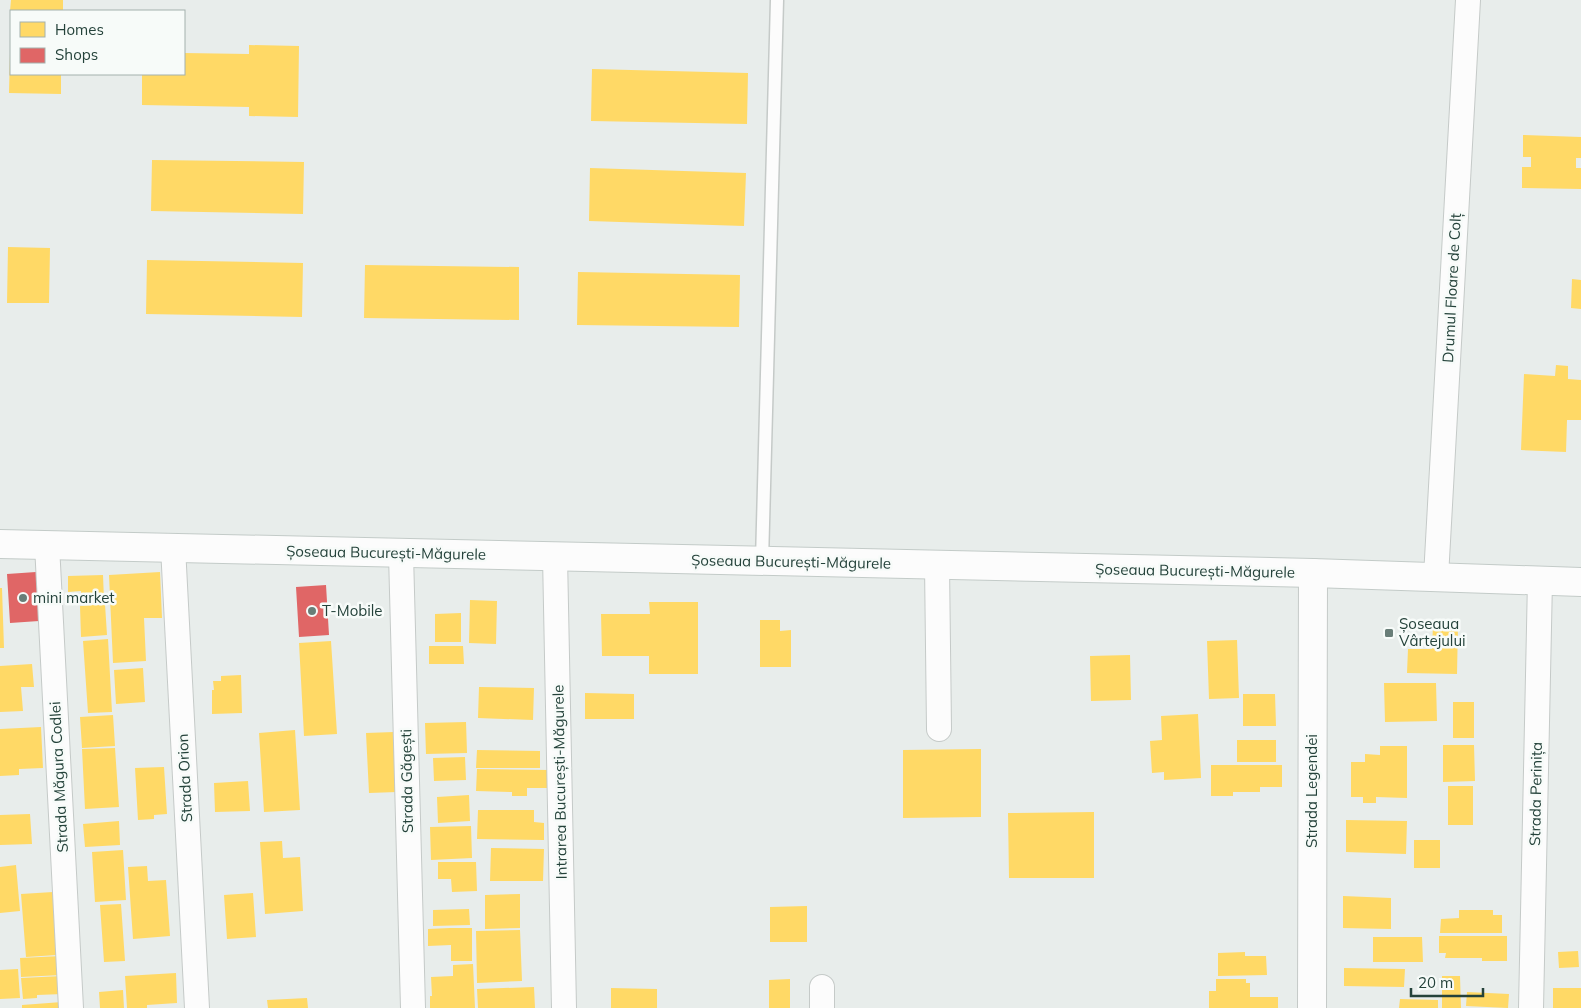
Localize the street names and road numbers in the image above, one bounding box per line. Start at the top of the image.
street label: Drumul Floare de Colț [1438,213,1465,363]
street label: Șoseaua București-Măgurele [286,541,486,564]
street label: Șoseaua București-Măgurele [691,550,891,573]
street label: Șoseaua București-Măgurele [1095,559,1295,582]
street label: Intrarea București-Măgurele [548,685,571,879]
street label: Strada Măgura Codlei [45,701,72,853]
street label: Strada Găgești [396,729,417,833]
street label: Strada Orion [173,733,196,823]
street label: Strada Legendei [1302,734,1321,848]
street label: Strada Perinița [1525,742,1546,846]

